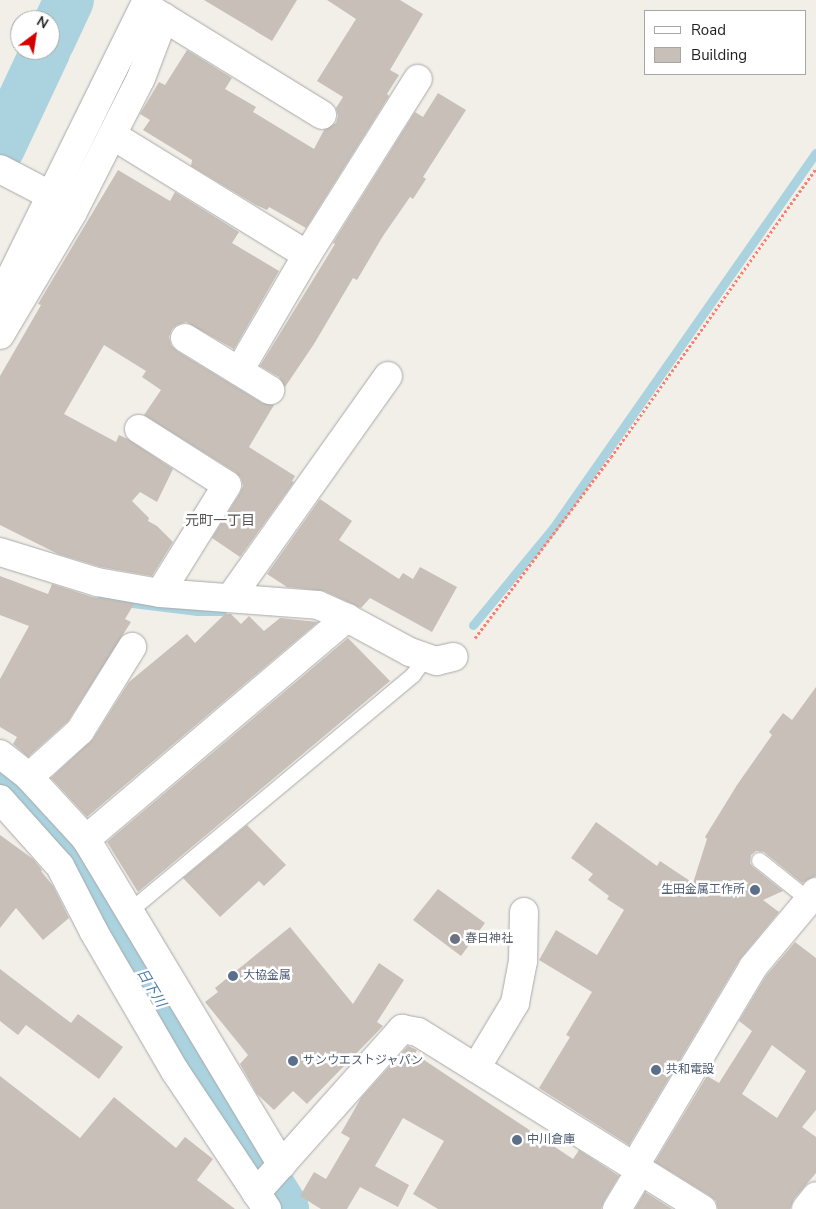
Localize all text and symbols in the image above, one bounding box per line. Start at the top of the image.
north arrow [10,10,60,60]
legend [644,10,806,75]
text: N [33,12,52,33]
text: Road [691,20,726,40]
text: Building [691,45,747,65]
district label: 元町一丁目 [185,513,255,529]
place label: 生田金属工作所 [661,883,745,897]
marker: 生田金属工作所 [749,884,761,896]
place label: 春日神社 [465,932,513,946]
marker: 春日神社 [449,933,461,945]
water label: 日下川 [133,966,169,1010]
place label: 大協金属 [243,969,291,983]
marker: 大協金属 [227,970,239,982]
place label: サンウエストジャパン [303,1054,423,1068]
marker: サンウエストジャパン [287,1055,299,1067]
place label: 共和電設 [666,1063,714,1077]
marker: 共和電設 [650,1064,662,1076]
place label: 中川倉庫 [527,1133,575,1147]
marker: 中川倉庫 [511,1134,523,1146]

